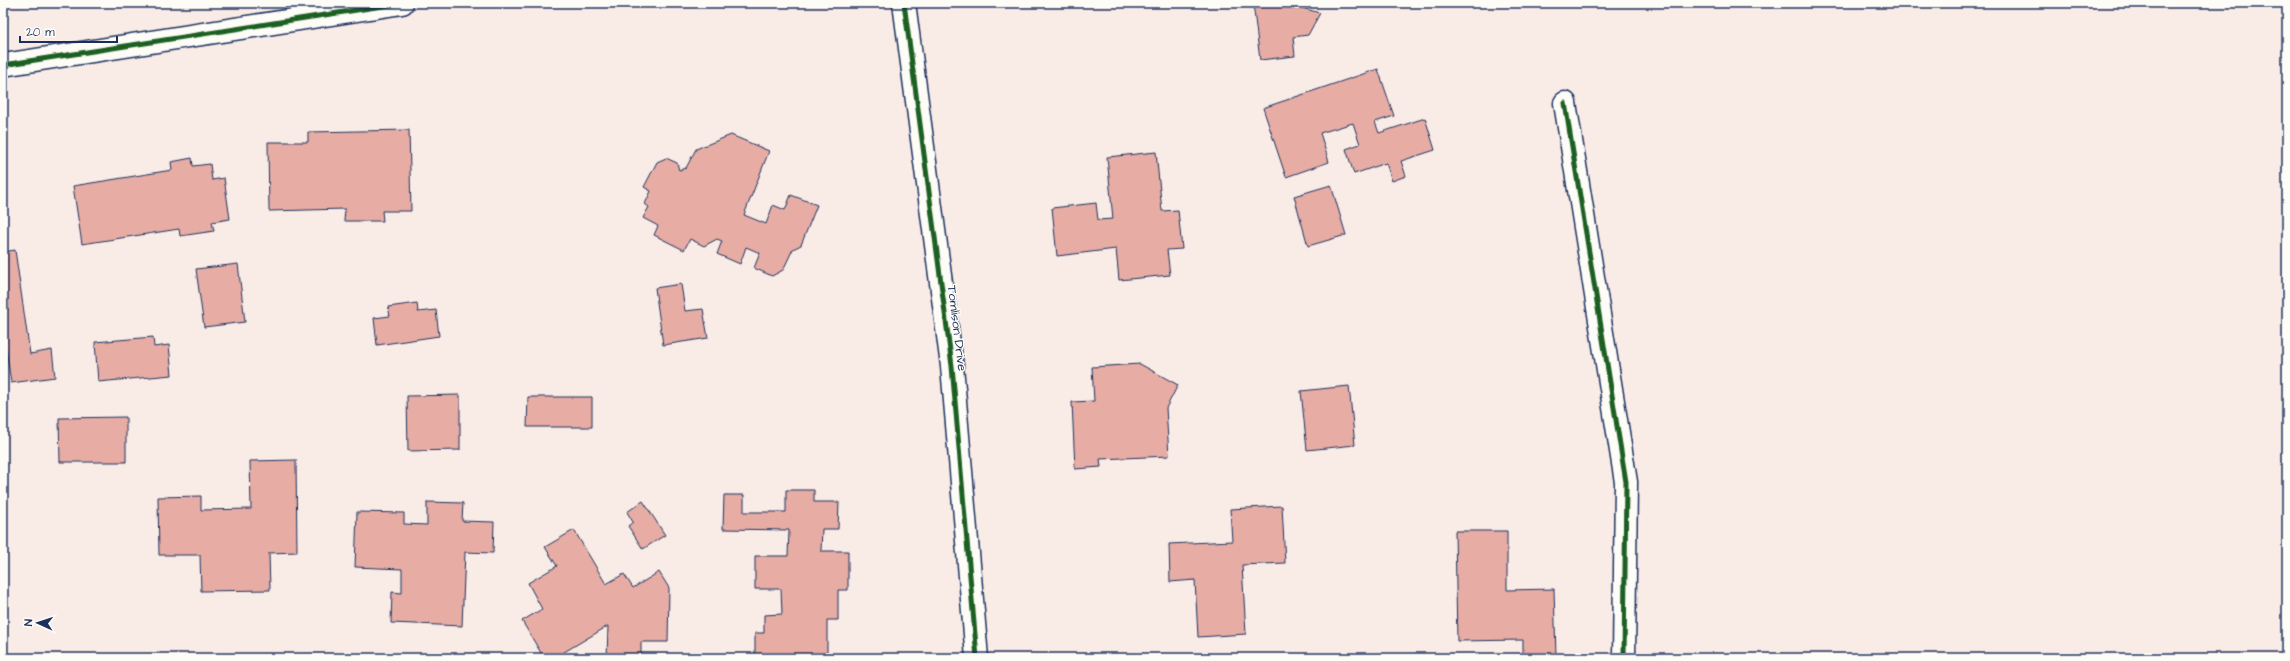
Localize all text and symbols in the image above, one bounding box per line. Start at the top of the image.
scale bar [20,18,117,44]
text: 20 m [26,24,55,41]
street label: Tomlison Drive [943,284,971,372]
north arrow [18,603,58,643]
text: N [21,619,36,626]

